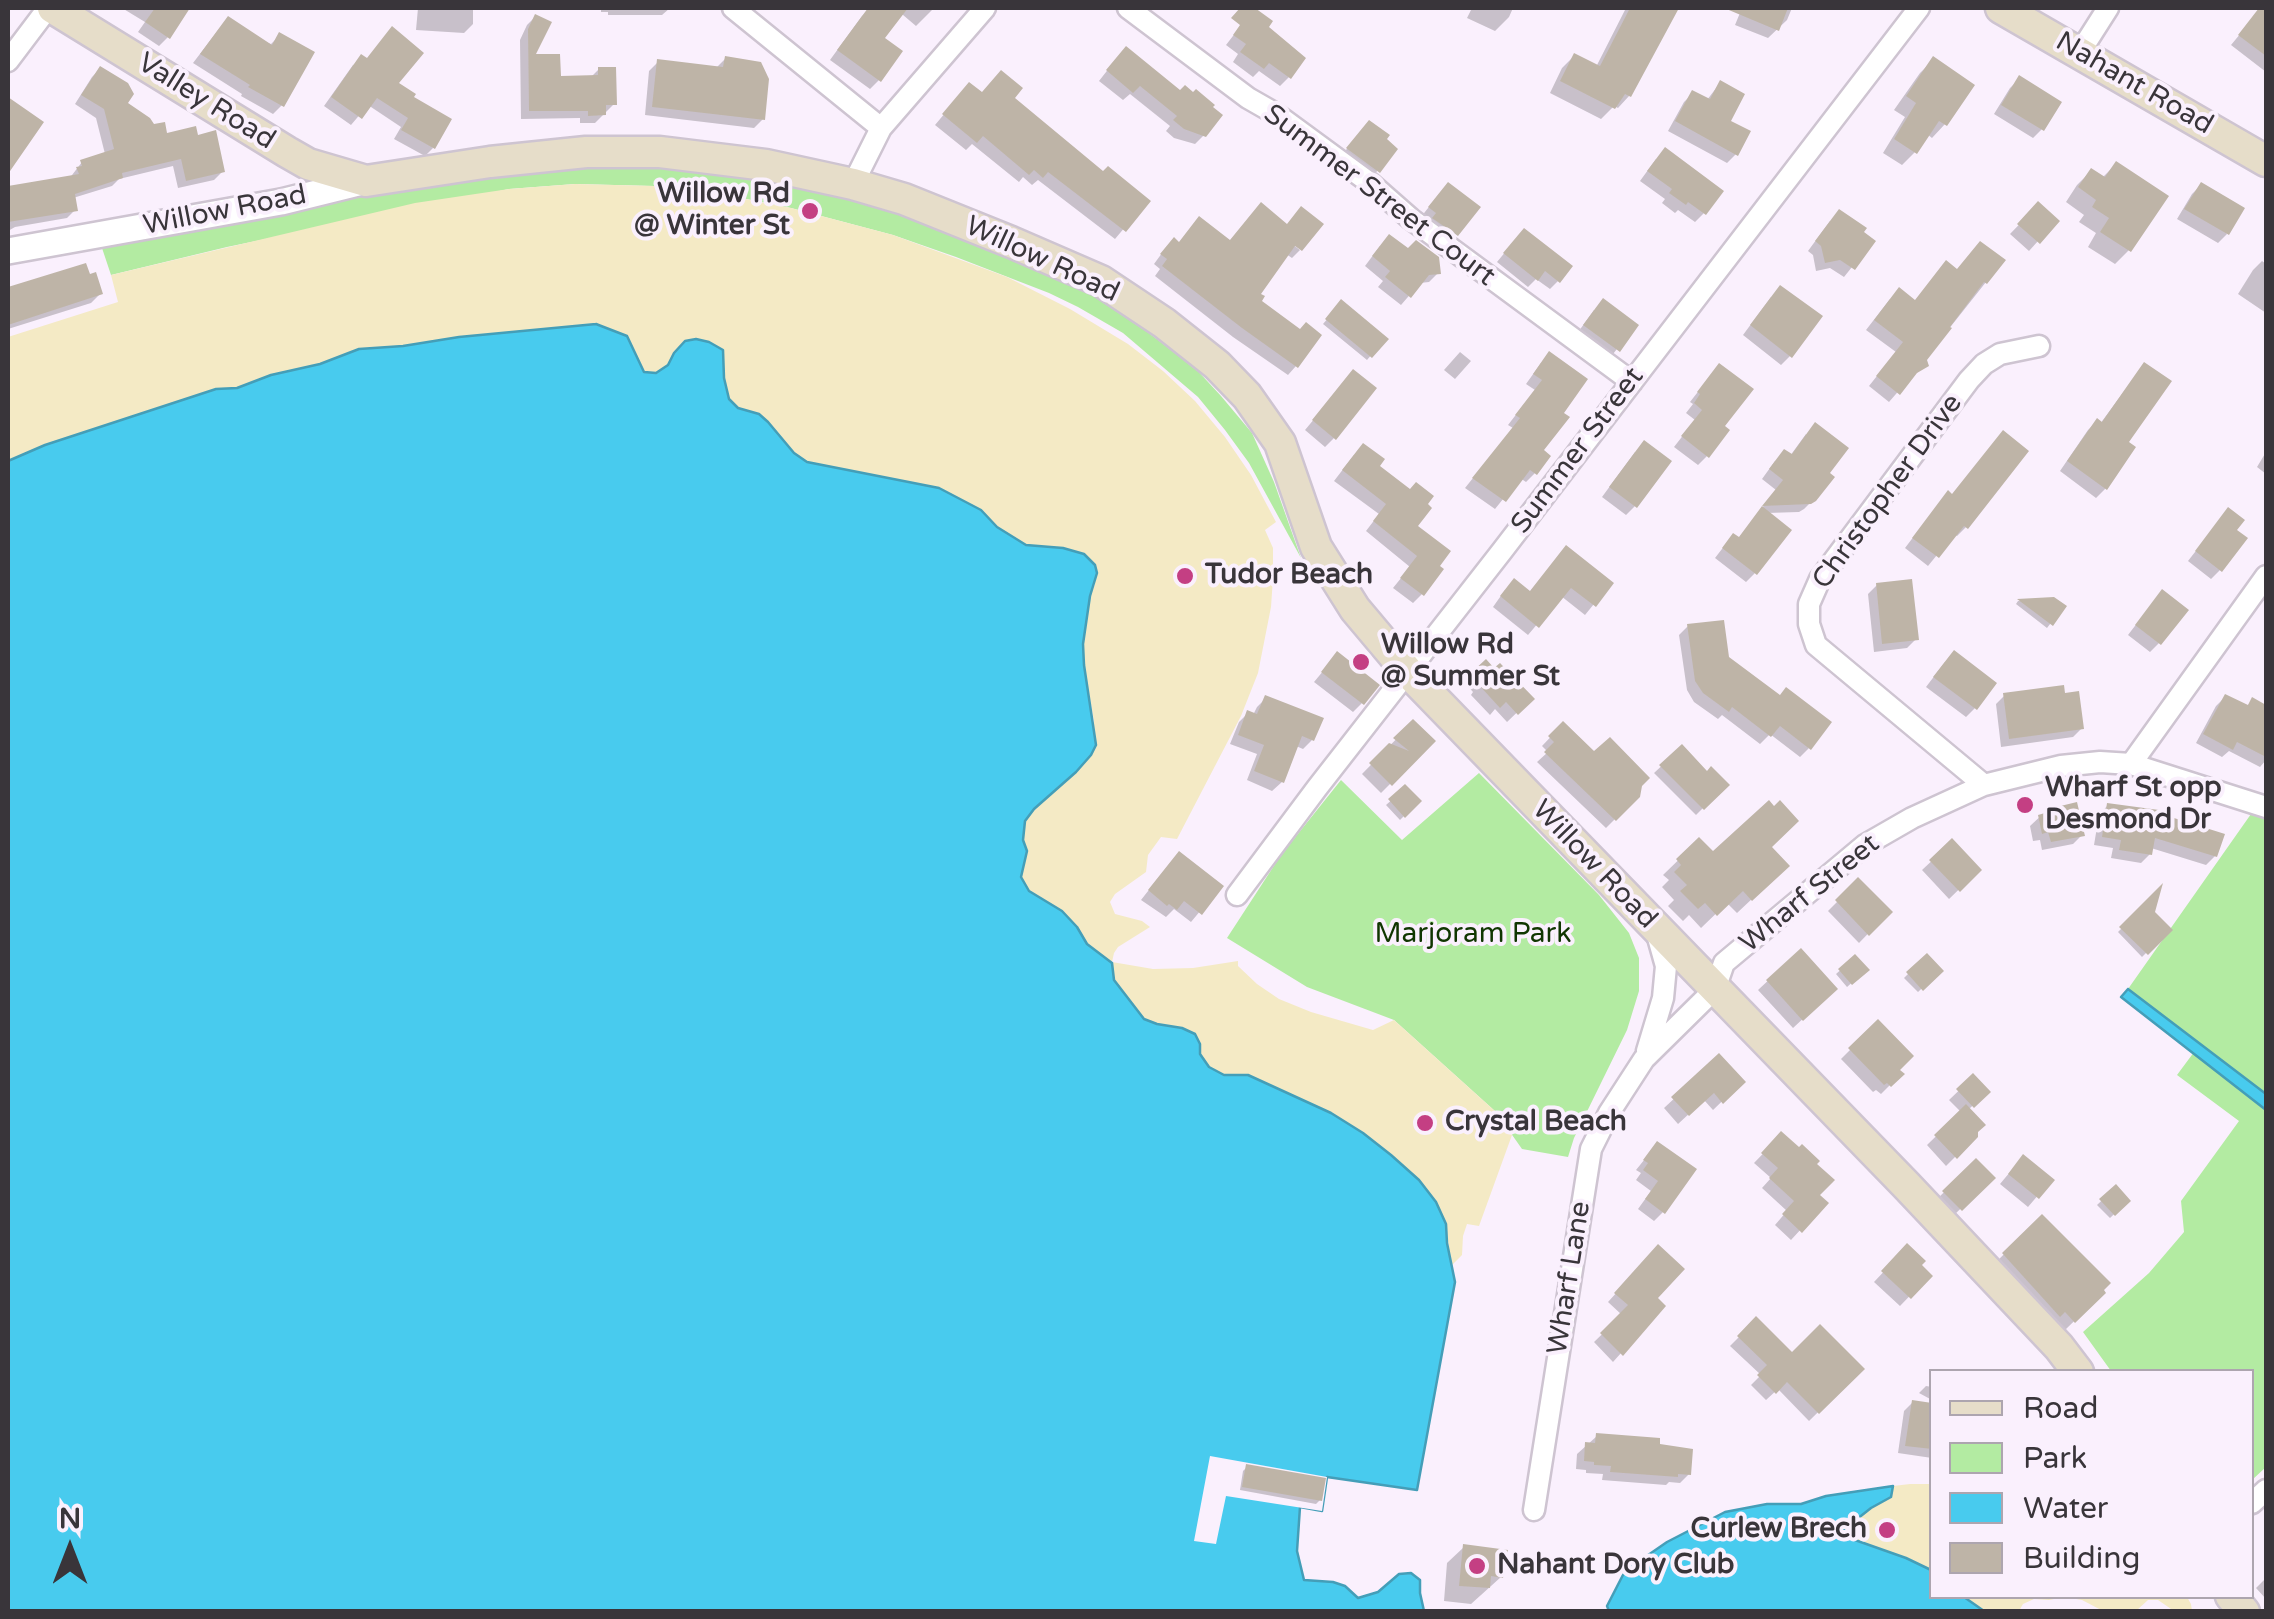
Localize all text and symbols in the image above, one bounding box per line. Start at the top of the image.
street label: Nahant Road [2049,25,2219,143]
street label: Valley Road [131,46,281,158]
street label: Summer Street Court [1257,98,1501,294]
place label: Willow Rd @ Winter St [634,178,790,244]
street label: Willow Road [141,179,309,243]
marker: Willow Rd @ Winter St [799,200,821,222]
street label: Willow Road [960,210,1124,310]
street label: Summer Street [1505,361,1651,541]
street label: Christopher Drive [1806,388,1970,596]
place label: Tudor Beach [1205,559,1373,593]
marker: Tudor Beach [1174,565,1196,587]
place label: Willow Rd @ Summer St [1381,629,1560,695]
marker: Willow Rd @ Summer St [1350,651,1372,673]
place label: Wharf St opp Desmond Dr [2045,772,2222,838]
street label: Willow Road [1524,794,1664,936]
marker: Wharf St opp Desmond Dr [2014,794,2036,816]
street label: Wharf Street [1733,828,1887,960]
park label: Marjoram Park [1375,918,1571,952]
place label: Crystal Beach [1445,1106,1627,1140]
marker: Crystal Beach [1414,1112,1436,1134]
street label: Wharf Lane [1541,1199,1599,1357]
legend [1929,1369,2254,1599]
text: Road [2023,1390,2098,1427]
text: Park [2023,1440,2087,1477]
text: Water [2023,1490,2108,1527]
north arrow [20,1499,120,1599]
text: N [59,1502,81,1536]
place label: Curlew Brech [1691,1513,1867,1547]
marker: Curlew Brech [1876,1519,1898,1541]
text: Building [2023,1540,2140,1577]
place label: Nahant Dory Club [1497,1549,1734,1583]
marker: Nahant Dory Club [1466,1555,1488,1577]

